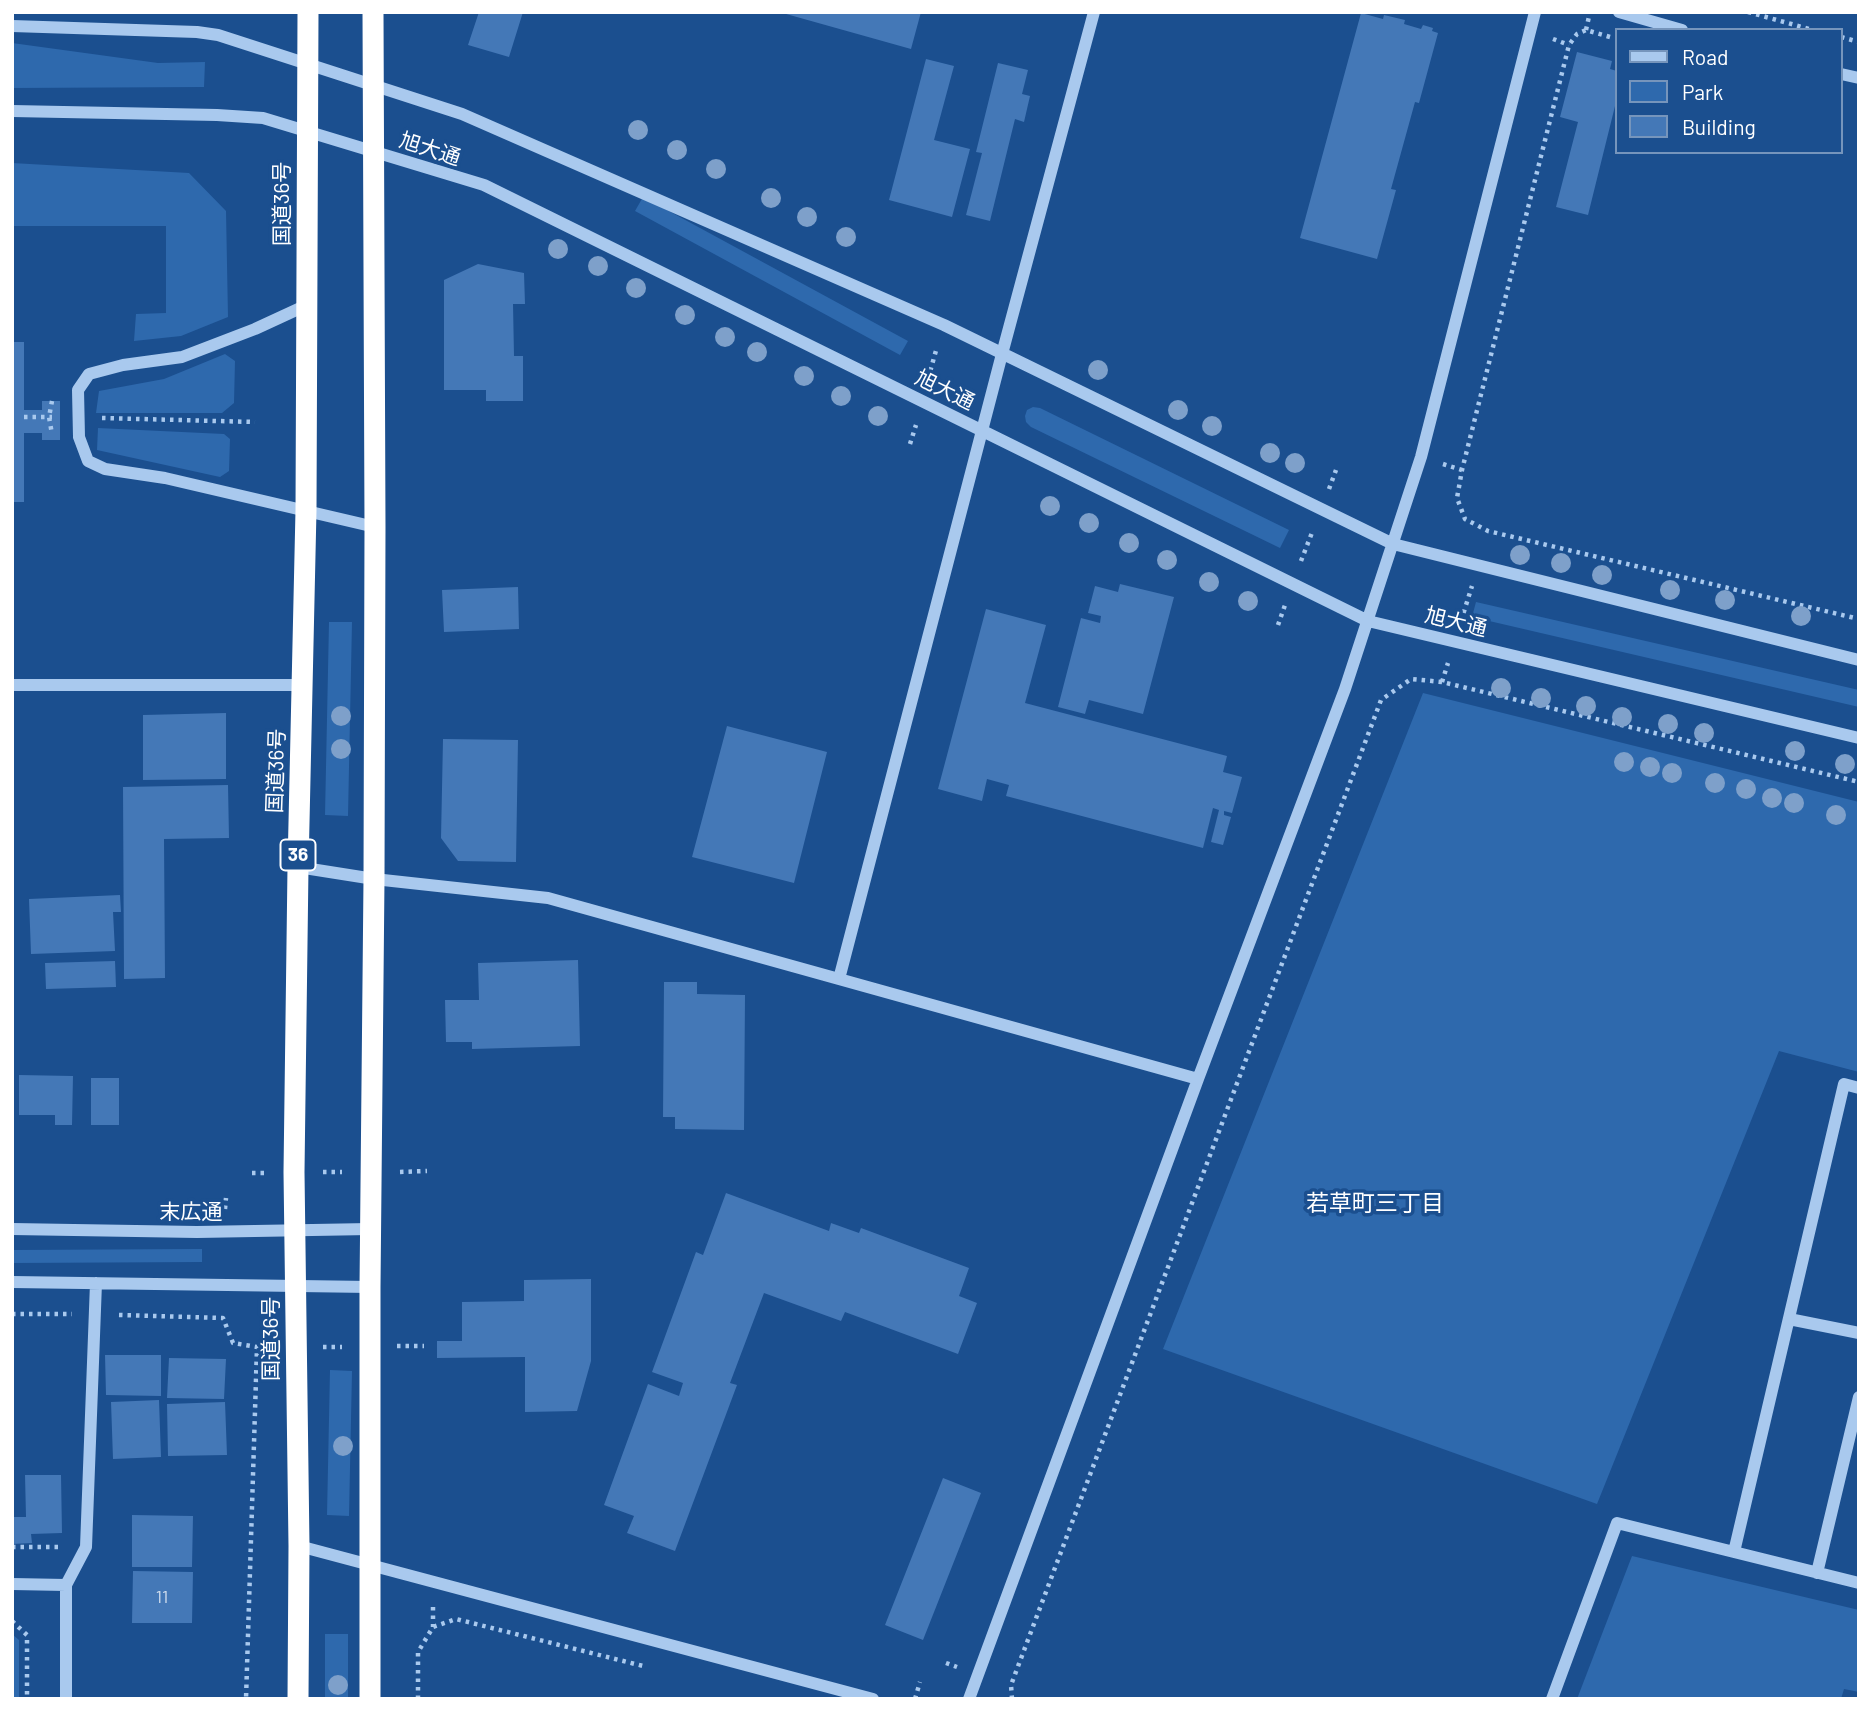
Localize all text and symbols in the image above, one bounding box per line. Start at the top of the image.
legend [1616,28,1843,154]
text: Road [1682,44,1728,69]
text: Park [1682,79,1723,104]
text: Building [1682,114,1756,139]
street label: 旭大通 [396,127,464,171]
street label: 国道36号 [269,162,295,246]
street label: 旭大通 [911,365,979,415]
street label: 旭大通 [1422,602,1490,642]
street label: 国道36号 [262,728,290,814]
road number: 36 [280,840,316,870]
district label: 若草町三丁目 [1306,1189,1444,1217]
street label: 末広通 [160,1199,222,1225]
street label: 国道36号 [258,1297,284,1381]
house number: 11 [156,1586,168,1608]

